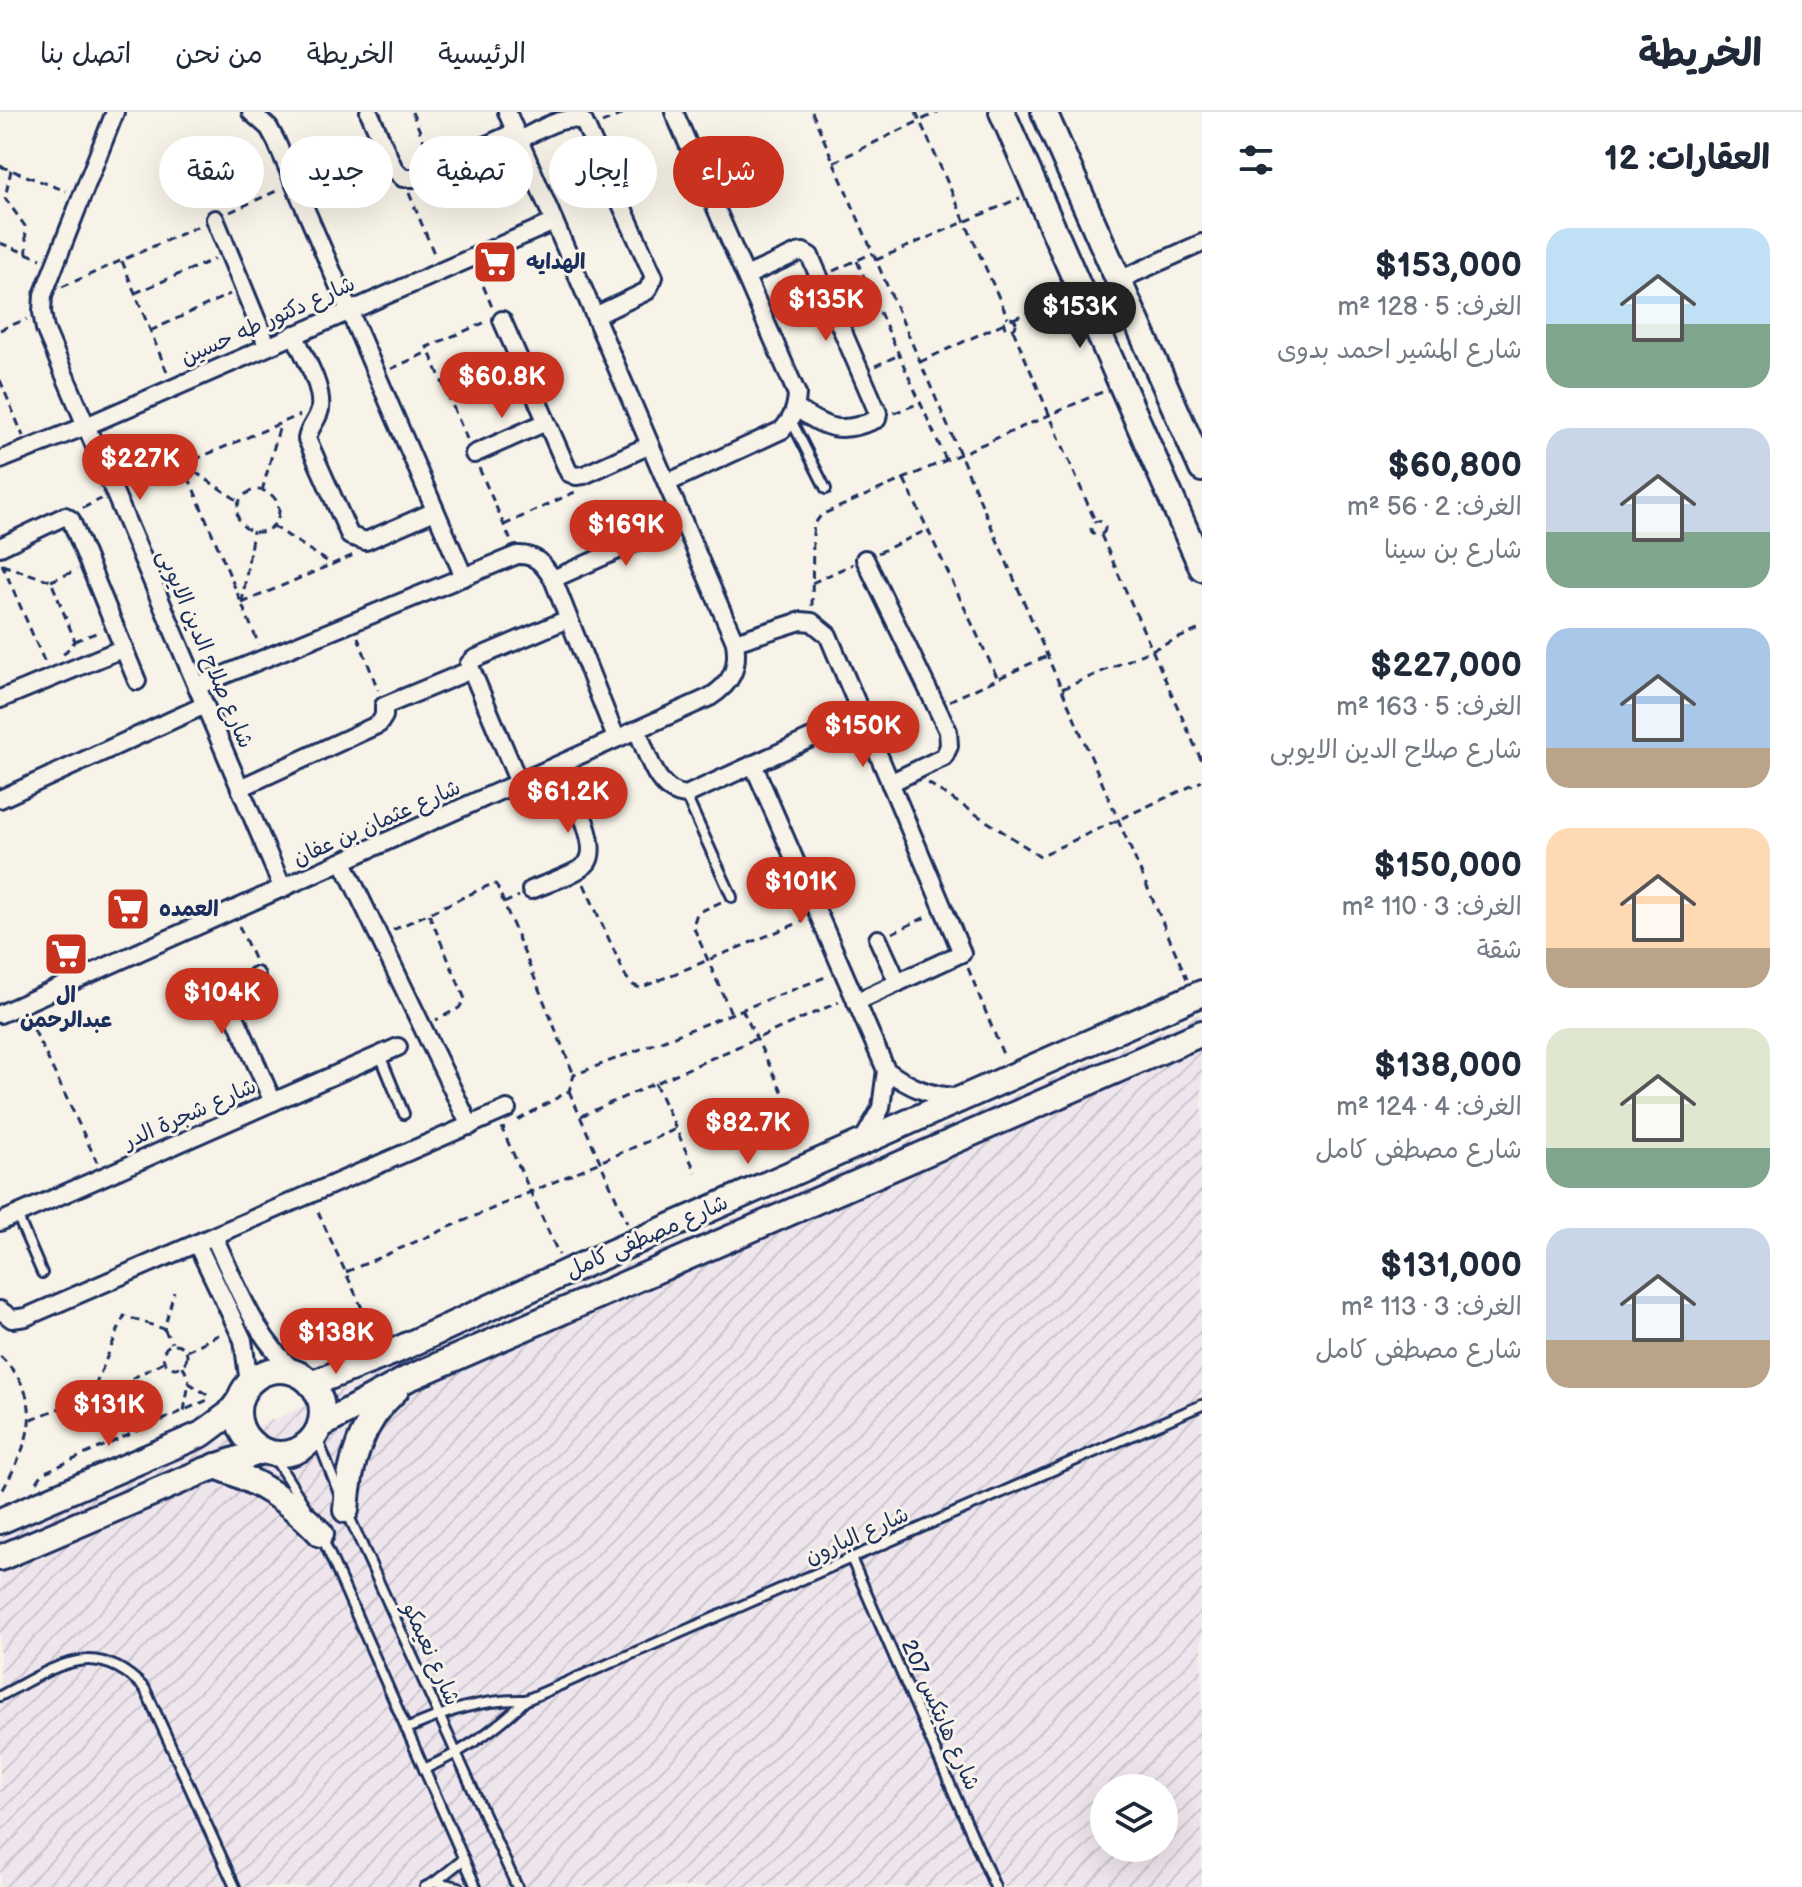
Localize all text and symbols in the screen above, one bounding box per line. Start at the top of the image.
text: الخريطة [1638,32,1762,77]
text: اتصل بنا [40,38,131,71]
text: من نحن [175,38,263,71]
text: الخريطة [307,38,394,71]
text: الرئيسية [438,38,526,71]
chip: شقة [159,136,264,208]
chip: جديد [280,136,393,208]
chip: تصفية [409,136,533,208]
chip: إيجار [549,136,657,208]
chip: شراء [673,136,784,208]
icon: filters [1234,138,1278,182]
text: العقارات: 12 [1604,138,1770,179]
supermarket icon: الهدايه [471,238,519,286]
text: $153,000 [1375,245,1522,286]
place label: الهدايه [526,249,586,276]
icon: home [1610,260,1706,356]
street label: شارع دكتور طه حسين [177,270,360,373]
pin: $135K [770,275,882,343]
pin: $153K [1024,282,1136,350]
text: $135K [788,285,864,316]
text: $153K [1042,292,1118,323]
text: الغرف: 5 · 128 m² [1338,292,1522,323]
text: شارع المشير احمد بدوى [1277,335,1522,366]
pin: $60.8K [437,352,567,420]
text: $60.8K [458,362,546,393]
pin: $227K [84,434,196,502]
text: $227K [100,444,180,475]
text: $60,800 [1387,445,1522,486]
icon: home [1610,460,1706,556]
text: الغرف: 2 · 56 m² [1347,492,1522,523]
pin: $169K [570,500,682,568]
text: $169K [588,510,664,541]
text: شارع بن سينا [1384,535,1522,566]
street label: شارع صلاح الدين الايوبى [150,545,259,753]
text: $227,000 [1370,645,1522,686]
icon: home [1610,660,1706,756]
text: الغرف: 5 · 163 m² [1336,692,1522,723]
pin: $150K [807,701,919,769]
text: $150K [825,711,901,742]
text: شارع صلاح الدين الايوبى [1270,735,1522,766]
pin: $61.2K [503,767,633,835]
street label: شارع عثمان بن عفان [289,774,465,873]
text: $61.2K [527,777,609,808]
text: $150,000 [1373,845,1522,886]
pin: $101K [745,857,857,925]
icon: home [1610,860,1706,956]
text: $101K [765,867,837,898]
supermarket icon: العمده [104,885,152,933]
text: الغرف: 3 · 110 m² [1342,892,1522,923]
place label: العمده [159,896,219,923]
supermarket icon: ال عبدالرحمن [42,930,90,978]
text: شقة [1477,935,1522,966]
pin: $104K [166,968,278,1036]
text: $104K [183,978,261,1009]
place label: ال عبدالرحمن [20,982,112,1034]
text: $138,000 [1374,1045,1522,1086]
icon: home [1610,1060,1706,1156]
street label: شارع شجرة الدر [118,1073,261,1157]
text: الغرف: 4 · 124 m² [1336,1092,1522,1123]
pin: $82.7K [683,1098,813,1166]
text: $82.7K [705,1108,791,1139]
text: شارع مصطفى كامل [1315,1135,1522,1166]
street label: شارع مصطفى كامل [562,1189,733,1286]
text: $131,000 [1380,1245,1522,1286]
icon: home [1610,1260,1706,1356]
text: الغرف: 3 · 113 m² [1341,1292,1522,1323]
pin: $138K [280,1308,392,1376]
text: $138K [298,1318,374,1349]
text: شارع مصطفى كامل [1315,1335,1522,1366]
pin: $131K [53,1380,165,1448]
text: $131K [73,1390,145,1421]
street label: شارع البارون [801,1501,913,1572]
street label: شارع نعيمكو [395,1597,466,1710]
street label: شارع هايتكس 207 [894,1635,985,1795]
map controls [1090,1774,1178,1862]
button: layers [1090,1774,1178,1862]

